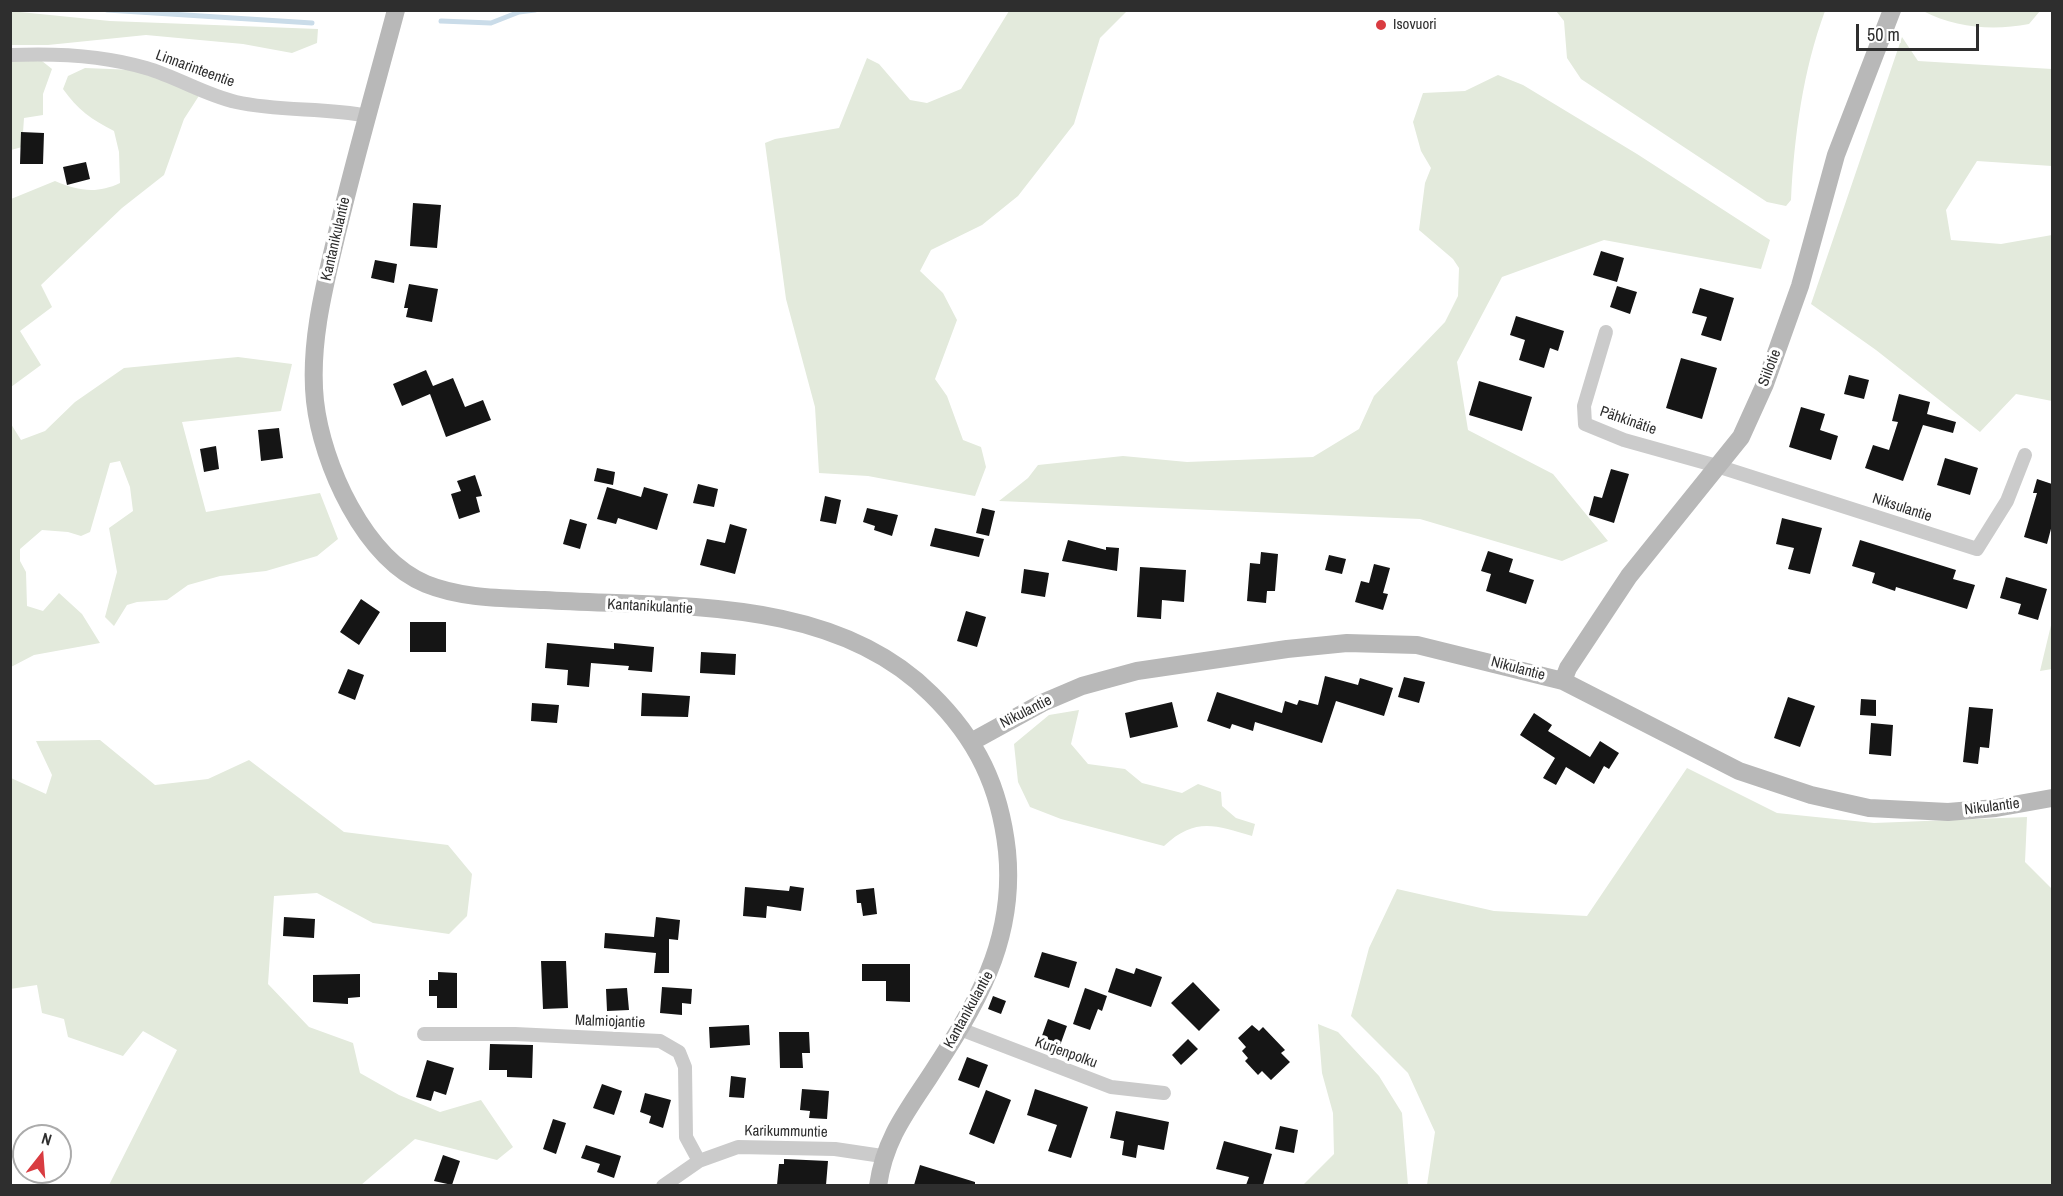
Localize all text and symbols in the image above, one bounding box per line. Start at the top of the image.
scale bar [1859,12,1982,50]
place label: Isovuori [1393,16,1437,34]
marker: Isovuori [1374,18,1388,32]
text: 50 m [1867,22,1900,47]
street label: Linnarinteentie [153,46,237,92]
street label: Kantanikulantie [318,195,354,283]
street label: Siilotie [1755,347,1785,389]
street label: Pähkinätie [1597,403,1659,439]
street label: Niksulantie [1870,490,1934,526]
street label: Kantanikulantie [607,596,693,618]
street label: Nikulantie [1489,653,1547,685]
street label: Nikulantie [997,691,1055,733]
street label: Nikulantie [1963,795,2021,819]
street label: Kantanikulantie [940,968,998,1052]
street label: Malmiojantie [575,1012,645,1032]
street label: Kurjenpolku [1032,1033,1100,1073]
street label: Karikummuntie [744,1122,828,1142]
north arrow [12,1124,72,1184]
text: N [39,1127,54,1151]

